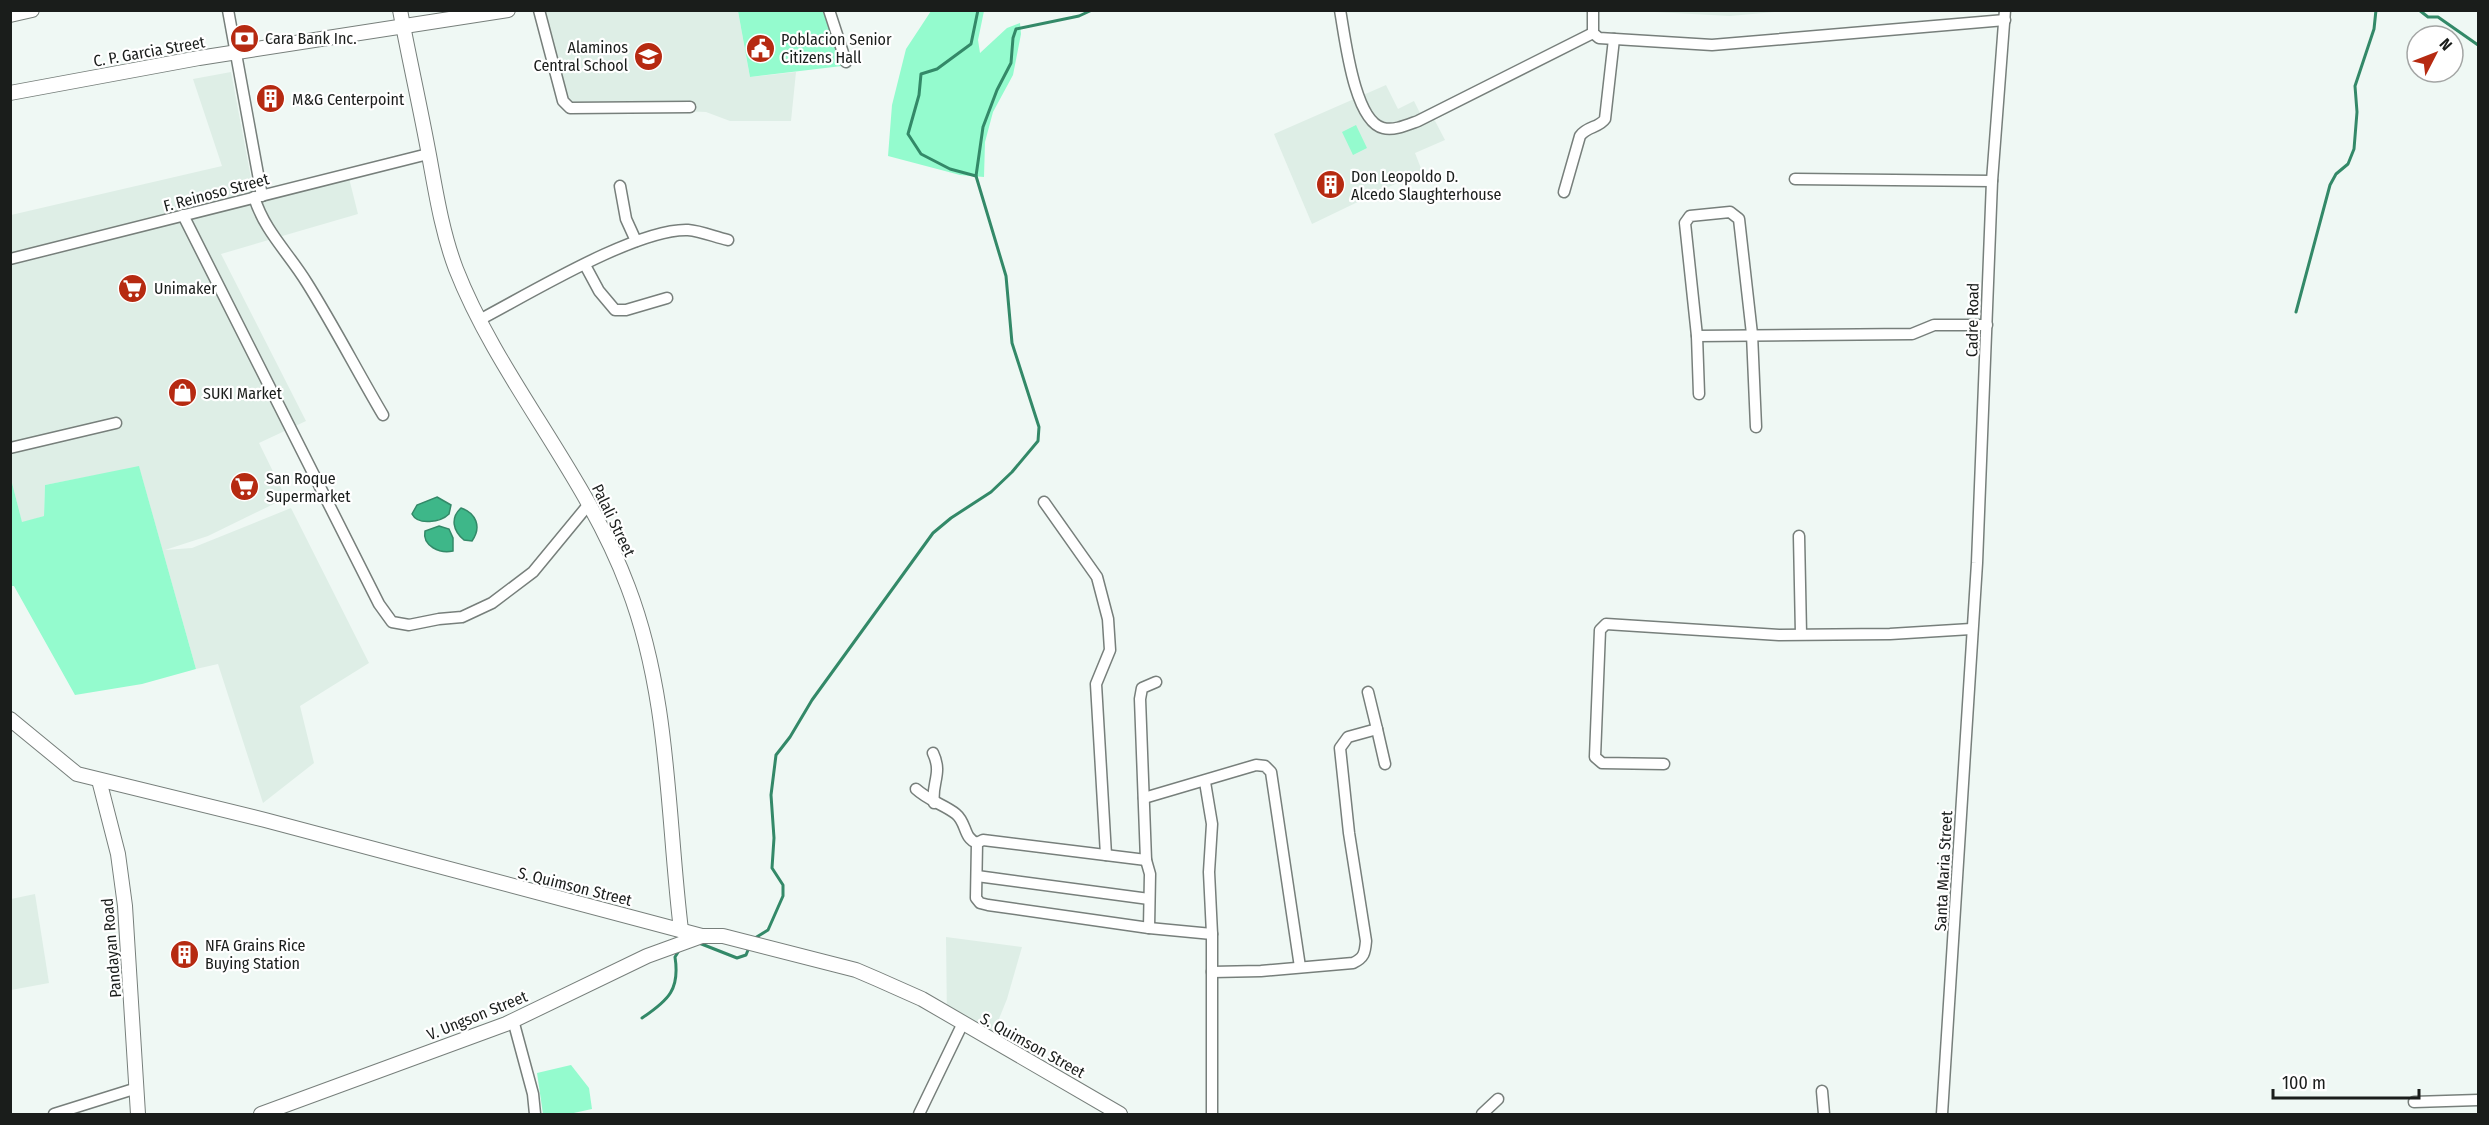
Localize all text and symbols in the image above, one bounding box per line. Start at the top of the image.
bank icon: Cara Bank Inc. [228,22,260,54]
north arrow [2405,24,2465,84]
place label: Cara Bank Inc. [265,29,357,48]
place label: Poblacion Senior Citizens Hall [781,30,892,67]
street label: C. P. Garcia Street [92,32,207,71]
public building icon: Poblacion Senior Citizens Hall [744,32,776,64]
text: N [2436,34,2456,54]
place label: Alaminos Central School [534,38,628,75]
school or university icon: Alaminos Central School [633,40,665,72]
building icon: M&G Centerpoint [255,83,287,115]
place label: M&G Centerpoint [292,90,405,109]
place label: Don Leopoldo D. Alcedo Slaughterhouse [1351,167,1502,204]
street label: F. Reinoso Street [161,169,272,216]
building icon: Don Leopoldo D. Alcedo Slaughterhouse [1314,169,1346,201]
supermarket icon: Unimaker [117,272,149,304]
place label: Unimaker [154,279,217,298]
street label: Cadre Road [1962,283,1983,357]
shop icon: SUKI Market [166,377,198,409]
place label: SUKI Market [203,384,283,403]
place label: San Roque Supermarket [266,469,351,506]
supermarket icon: San Roque Supermarket [229,471,261,503]
street label: Palali Street [588,481,640,560]
street label: Santa Maria Street [1931,809,1956,932]
street label: S. Quimson Street [516,863,635,910]
street label: Pandayan Road [98,897,125,999]
place label: NFA Grains Rice Buying Station [205,936,306,973]
building icon: NFA Grains Rice Buying Station [168,938,200,970]
street label: V. Ungson Street [424,986,531,1044]
street label: S. Quimson Street [977,1009,1089,1082]
scale bar [2273,1062,2418,1100]
text: 100 m [2282,1072,2326,1094]

